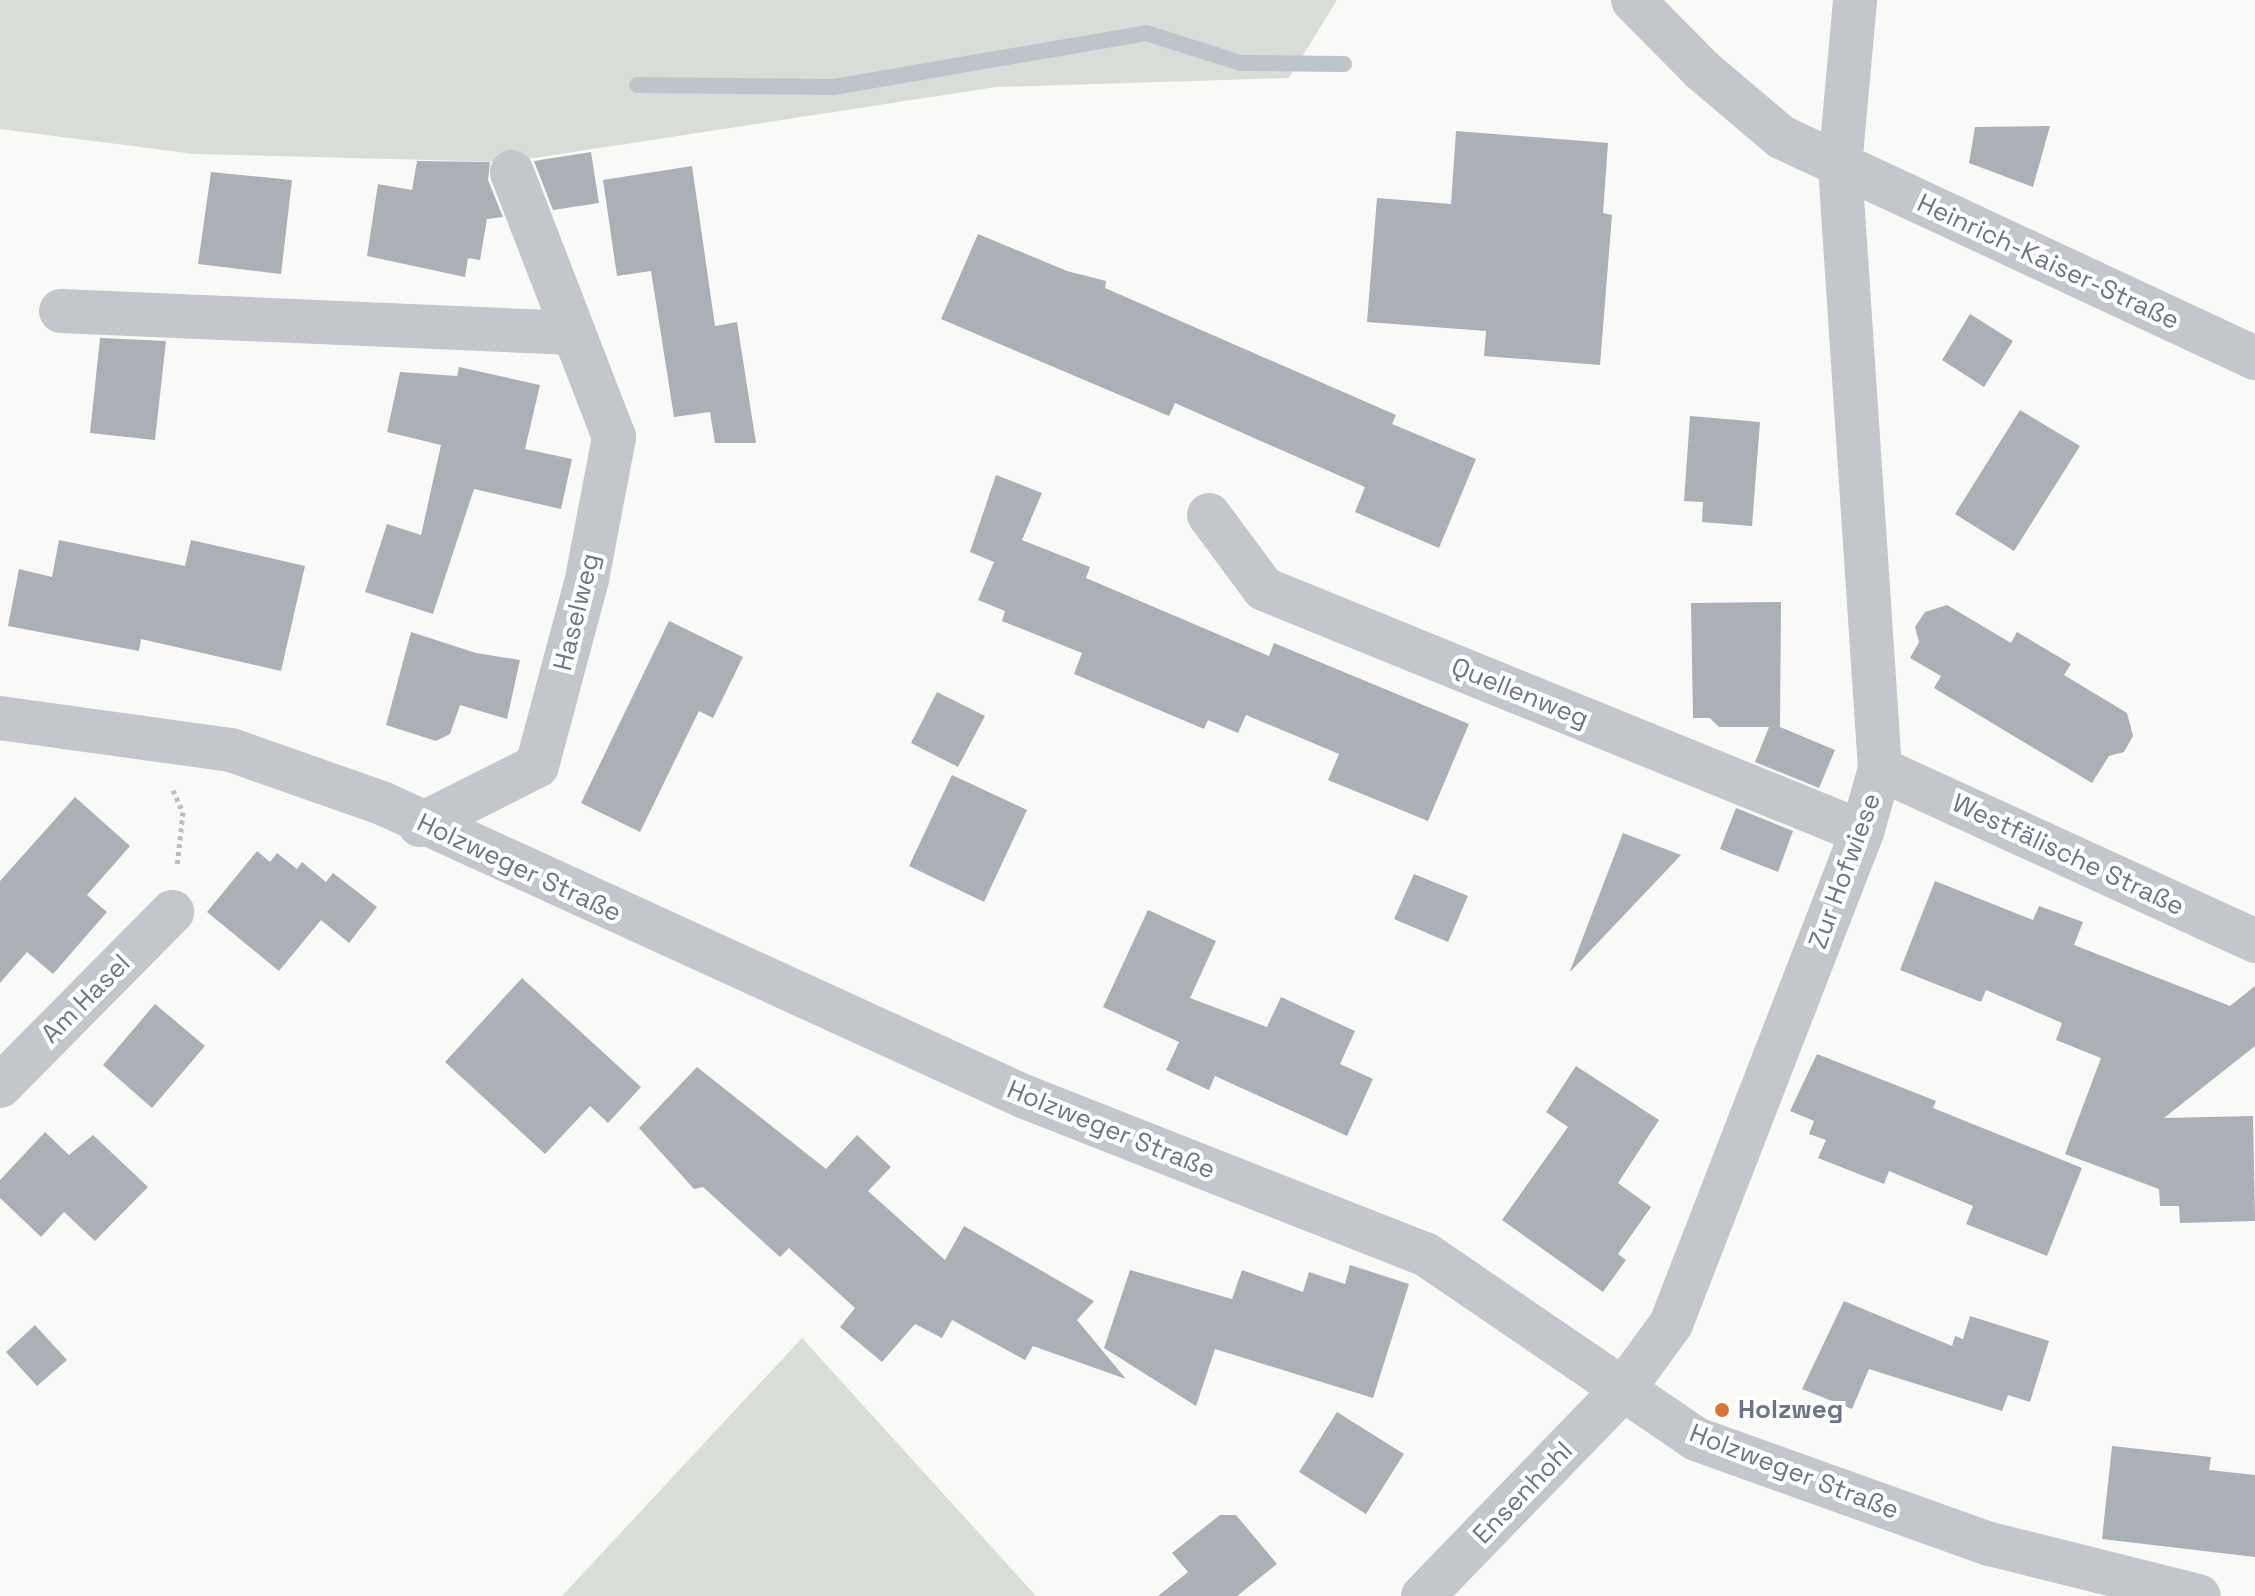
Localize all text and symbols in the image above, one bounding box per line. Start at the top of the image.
street label: Heinrich-Kaiser-Straße [1912,188,2184,336]
street label: Haselweg [547,550,607,674]
street label: Quellenweg [1447,651,1593,735]
street label: Westfälische Straße [1947,788,2189,922]
street label: Zur Hofwiese [1802,789,1888,953]
street label: Holzweger Straße [412,807,626,929]
street label: Am Hasel [35,948,137,1050]
street label: Holzweger Straße [1002,1074,1220,1186]
place label: Holzweg [1738,1394,1843,1426]
marker: Holzweg [1713,1401,1731,1419]
street label: Holzweger Straße [1685,1418,1903,1526]
street label: Ensenhohl [1467,1435,1579,1551]

